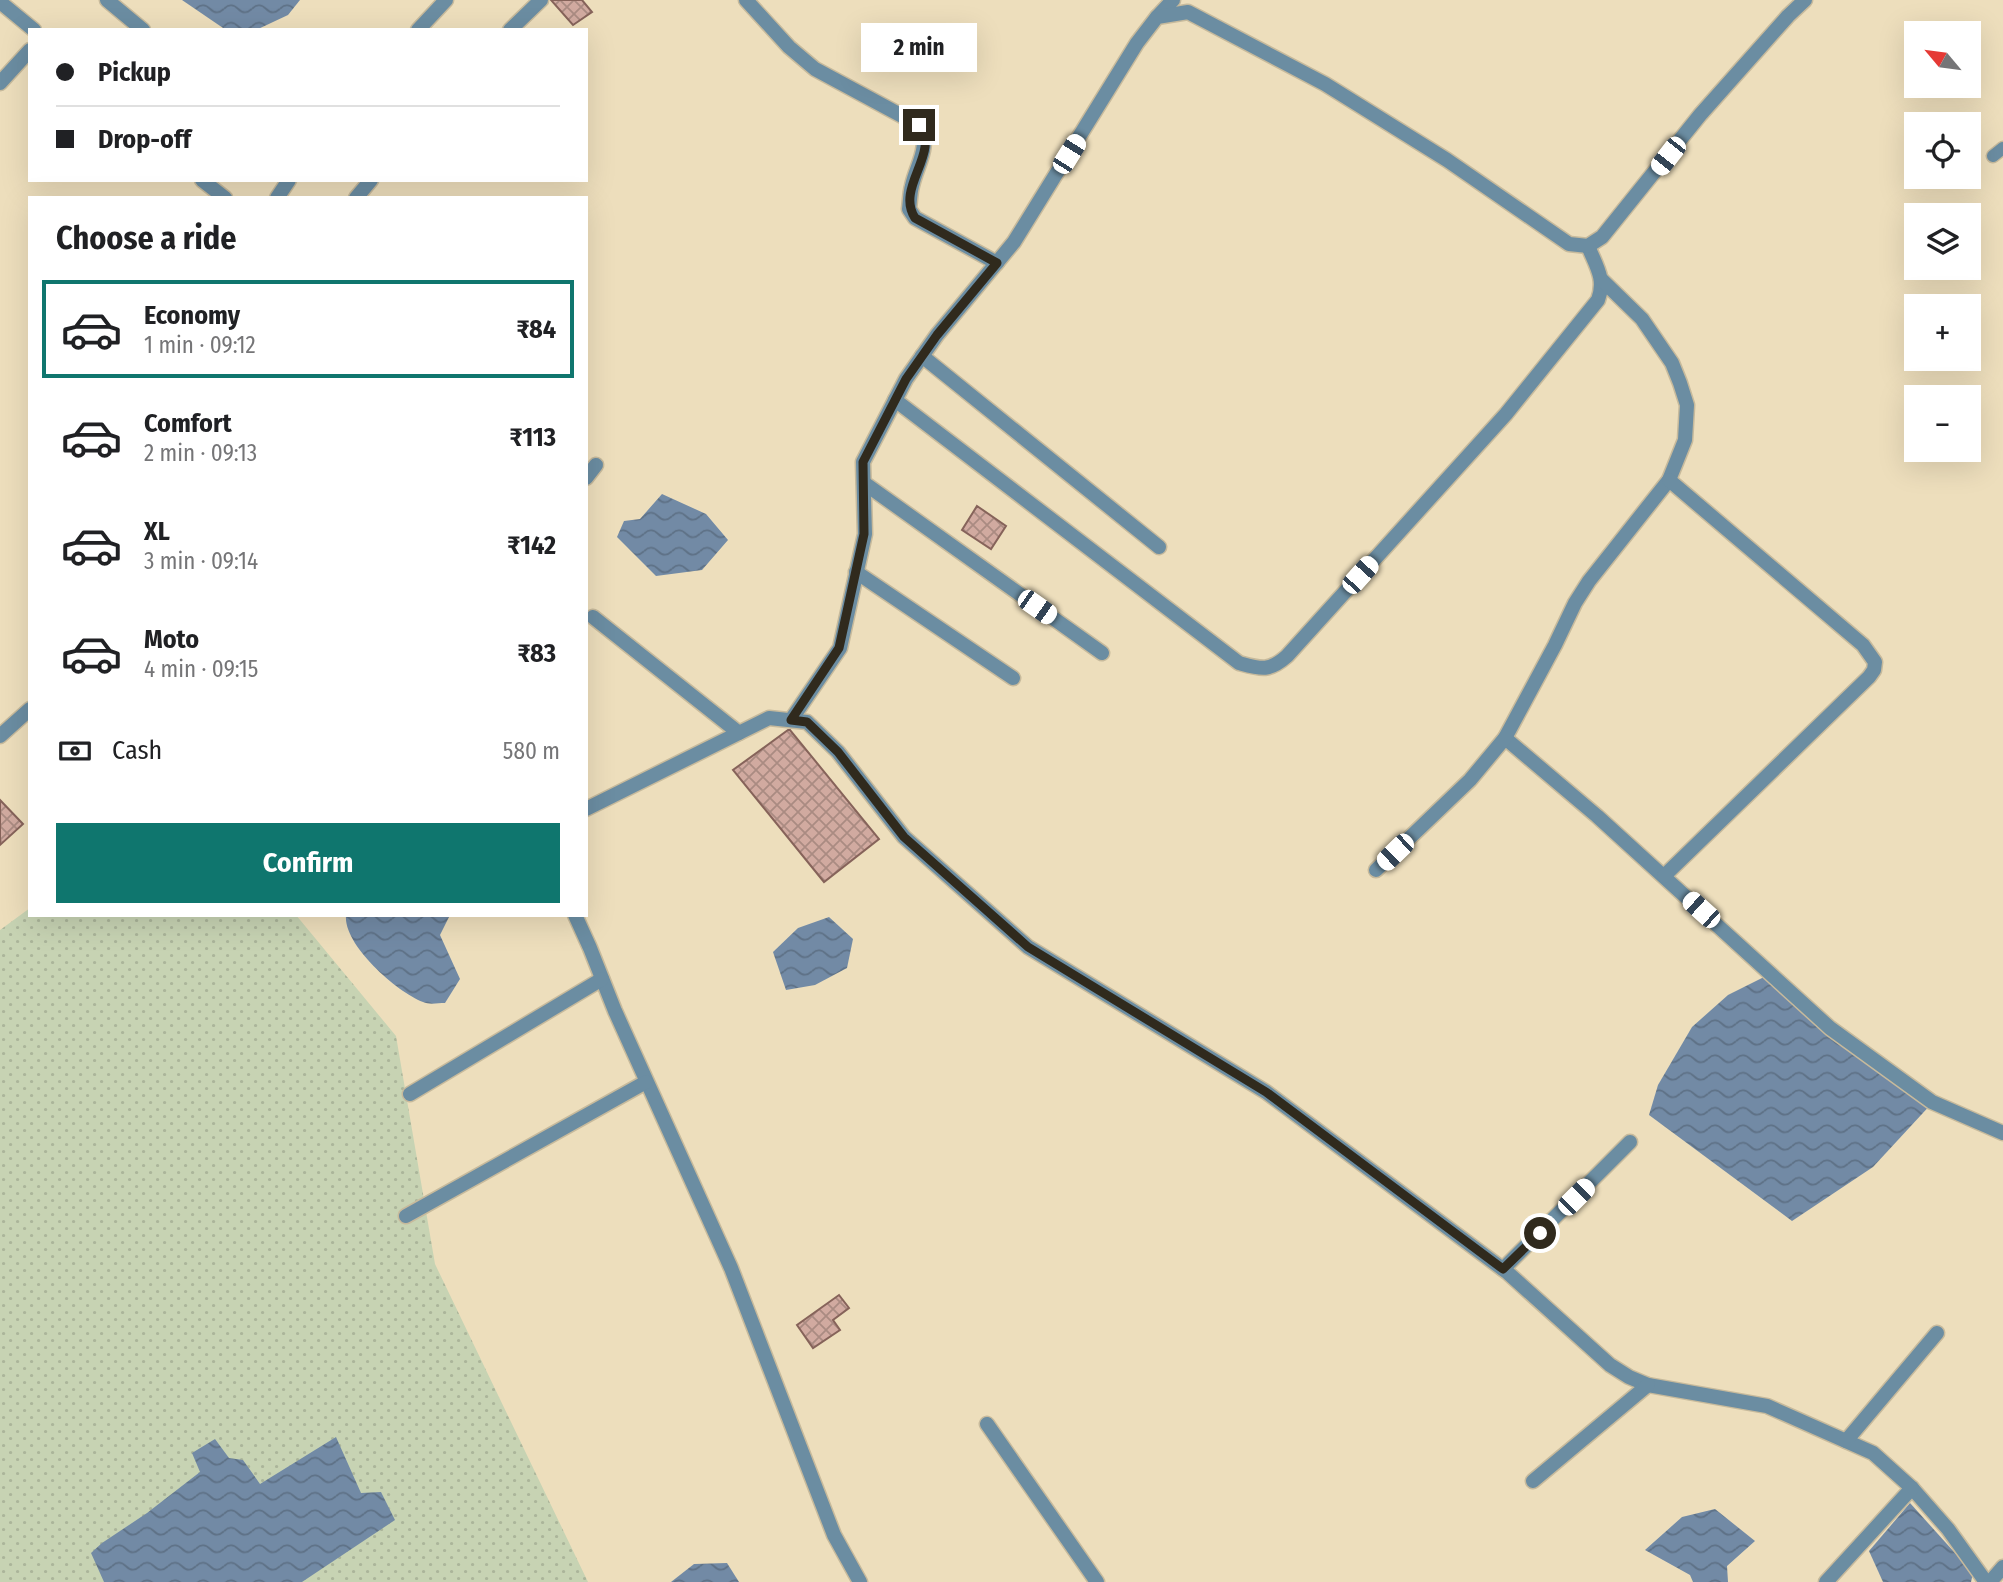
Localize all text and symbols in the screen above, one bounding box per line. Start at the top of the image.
north arrow [1904,21,1981,98]
map controls [1904,21,1981,462]
callout: 2 min [861,24,977,72]
text: 2 min [894,33,945,61]
text: Pickup [98,57,171,88]
route end [903,109,935,141]
button: locate [1904,112,1981,189]
text: Drop-off [98,124,191,155]
car [1049,131,1090,177]
car [1647,133,1690,179]
button: layers [1904,203,1981,280]
text: Choose a ride [56,219,237,257]
button: + [1904,294,1981,371]
icon: car [60,298,123,361]
text: Economy [144,300,240,331]
text: ₹84 [516,314,556,345]
text: 1 min · 09:12 [144,331,256,359]
button: − [1904,385,1981,462]
icon: car [60,406,123,469]
text: Comfort [144,408,232,439]
text: ₹113 [509,422,556,453]
text: 2 min · 09:13 [144,439,257,467]
icon: car [60,514,123,577]
text: XL [144,516,170,547]
text: ₹142 [507,530,556,561]
text: 3 min · 09:14 [144,547,258,575]
car [1339,552,1382,598]
car [1014,586,1061,628]
icon: car [60,622,123,685]
text: Moto [144,624,199,655]
text: ₹83 [518,638,556,669]
text: 4 min · 09:15 [144,655,258,683]
icon: cash [56,732,94,770]
text: Cash [112,735,162,766]
text: 580 m [503,737,560,765]
button: Confirm [56,823,560,903]
car [1373,830,1418,874]
car [1679,888,1724,932]
car [1554,1175,1599,1219]
route start [1524,1217,1556,1249]

